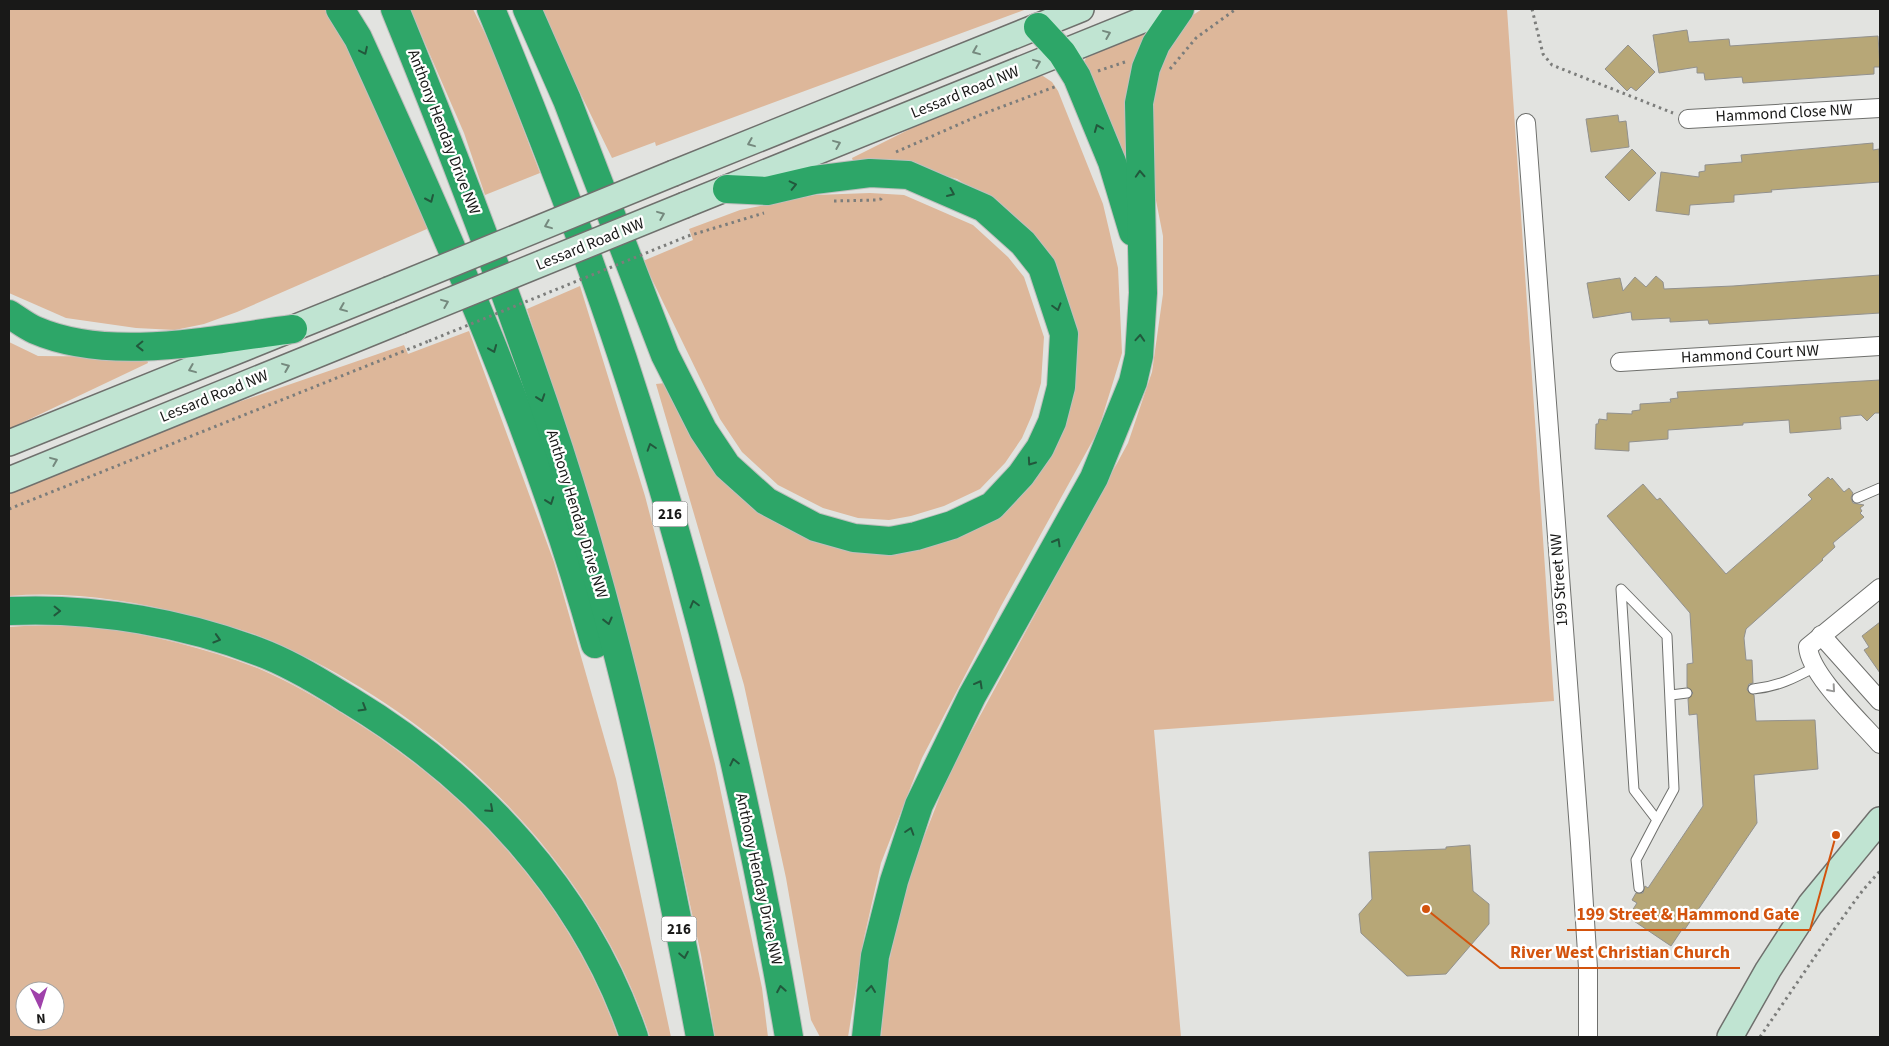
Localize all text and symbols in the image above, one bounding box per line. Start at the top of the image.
one-way arrow [1102,30,1111,41]
one-way arrow [972,45,981,56]
one-way arrow [357,46,368,55]
street label: Anthony Henday Drive NW [402,46,486,218]
one-way arrow [1032,59,1040,69]
street label: Lessard Road NW [908,60,1023,124]
street label: Hammond Close NW [1715,98,1853,128]
one-way arrow [1093,125,1103,133]
one-way arrow [747,136,756,147]
one-way arrow [832,140,841,150]
one-way arrow [1135,170,1146,178]
one-way arrow [788,180,797,191]
one-way arrow [946,186,955,197]
one-way arrow [424,194,435,203]
one-way arrow [656,211,665,221]
street label: Lessard Road NW [533,212,648,276]
one-way arrow [544,218,553,229]
one-way arrow [440,298,449,309]
one-way arrow [339,302,348,313]
one-way arrow [1051,303,1061,311]
one-way arrow [1135,333,1146,341]
street label: Hammond Court NW [1680,339,1820,369]
one-way arrow [136,341,144,351]
one-way arrow [486,344,497,353]
one-way arrow [188,363,197,374]
one-way arrow [281,363,290,374]
street label: Lessard Road NW [157,364,272,428]
one-way arrow [535,394,545,402]
street label: Anthony Henday Drive NW [541,427,613,601]
one-way arrow [647,444,657,452]
one-way arrow [1028,456,1037,466]
one-way arrow [49,457,58,468]
one-way arrow [544,497,554,505]
road number: 216 [652,502,688,526]
street label: 199 Street NW [1545,532,1573,627]
one-way arrow [1051,539,1061,548]
one-way arrow [690,600,700,609]
one-way arrow [54,606,62,616]
one-way arrow [602,617,613,626]
one-way arrow [212,634,221,644]
one-way arrow [972,681,982,690]
one-way arrow [1826,684,1835,693]
one-way arrow [358,702,367,712]
one-way arrow [729,757,740,766]
street label: Anthony Henday Drive NW [730,791,788,967]
one-way arrow [485,803,494,812]
one-way arrow [905,828,915,836]
callout: 199 Street & Hammond Gate [1567,897,1810,930]
text: 199 Street & Hammond Gate [1576,902,1800,927]
road number: 216 [662,916,696,942]
callout: River West Christian Church [1500,935,1740,968]
text: River West Christian Church [1510,940,1730,965]
one-way arrow [679,950,689,959]
north arrow [15,981,65,1031]
one-way arrow [777,985,787,994]
one-way arrow [865,985,876,993]
text: N [35,1008,46,1028]

